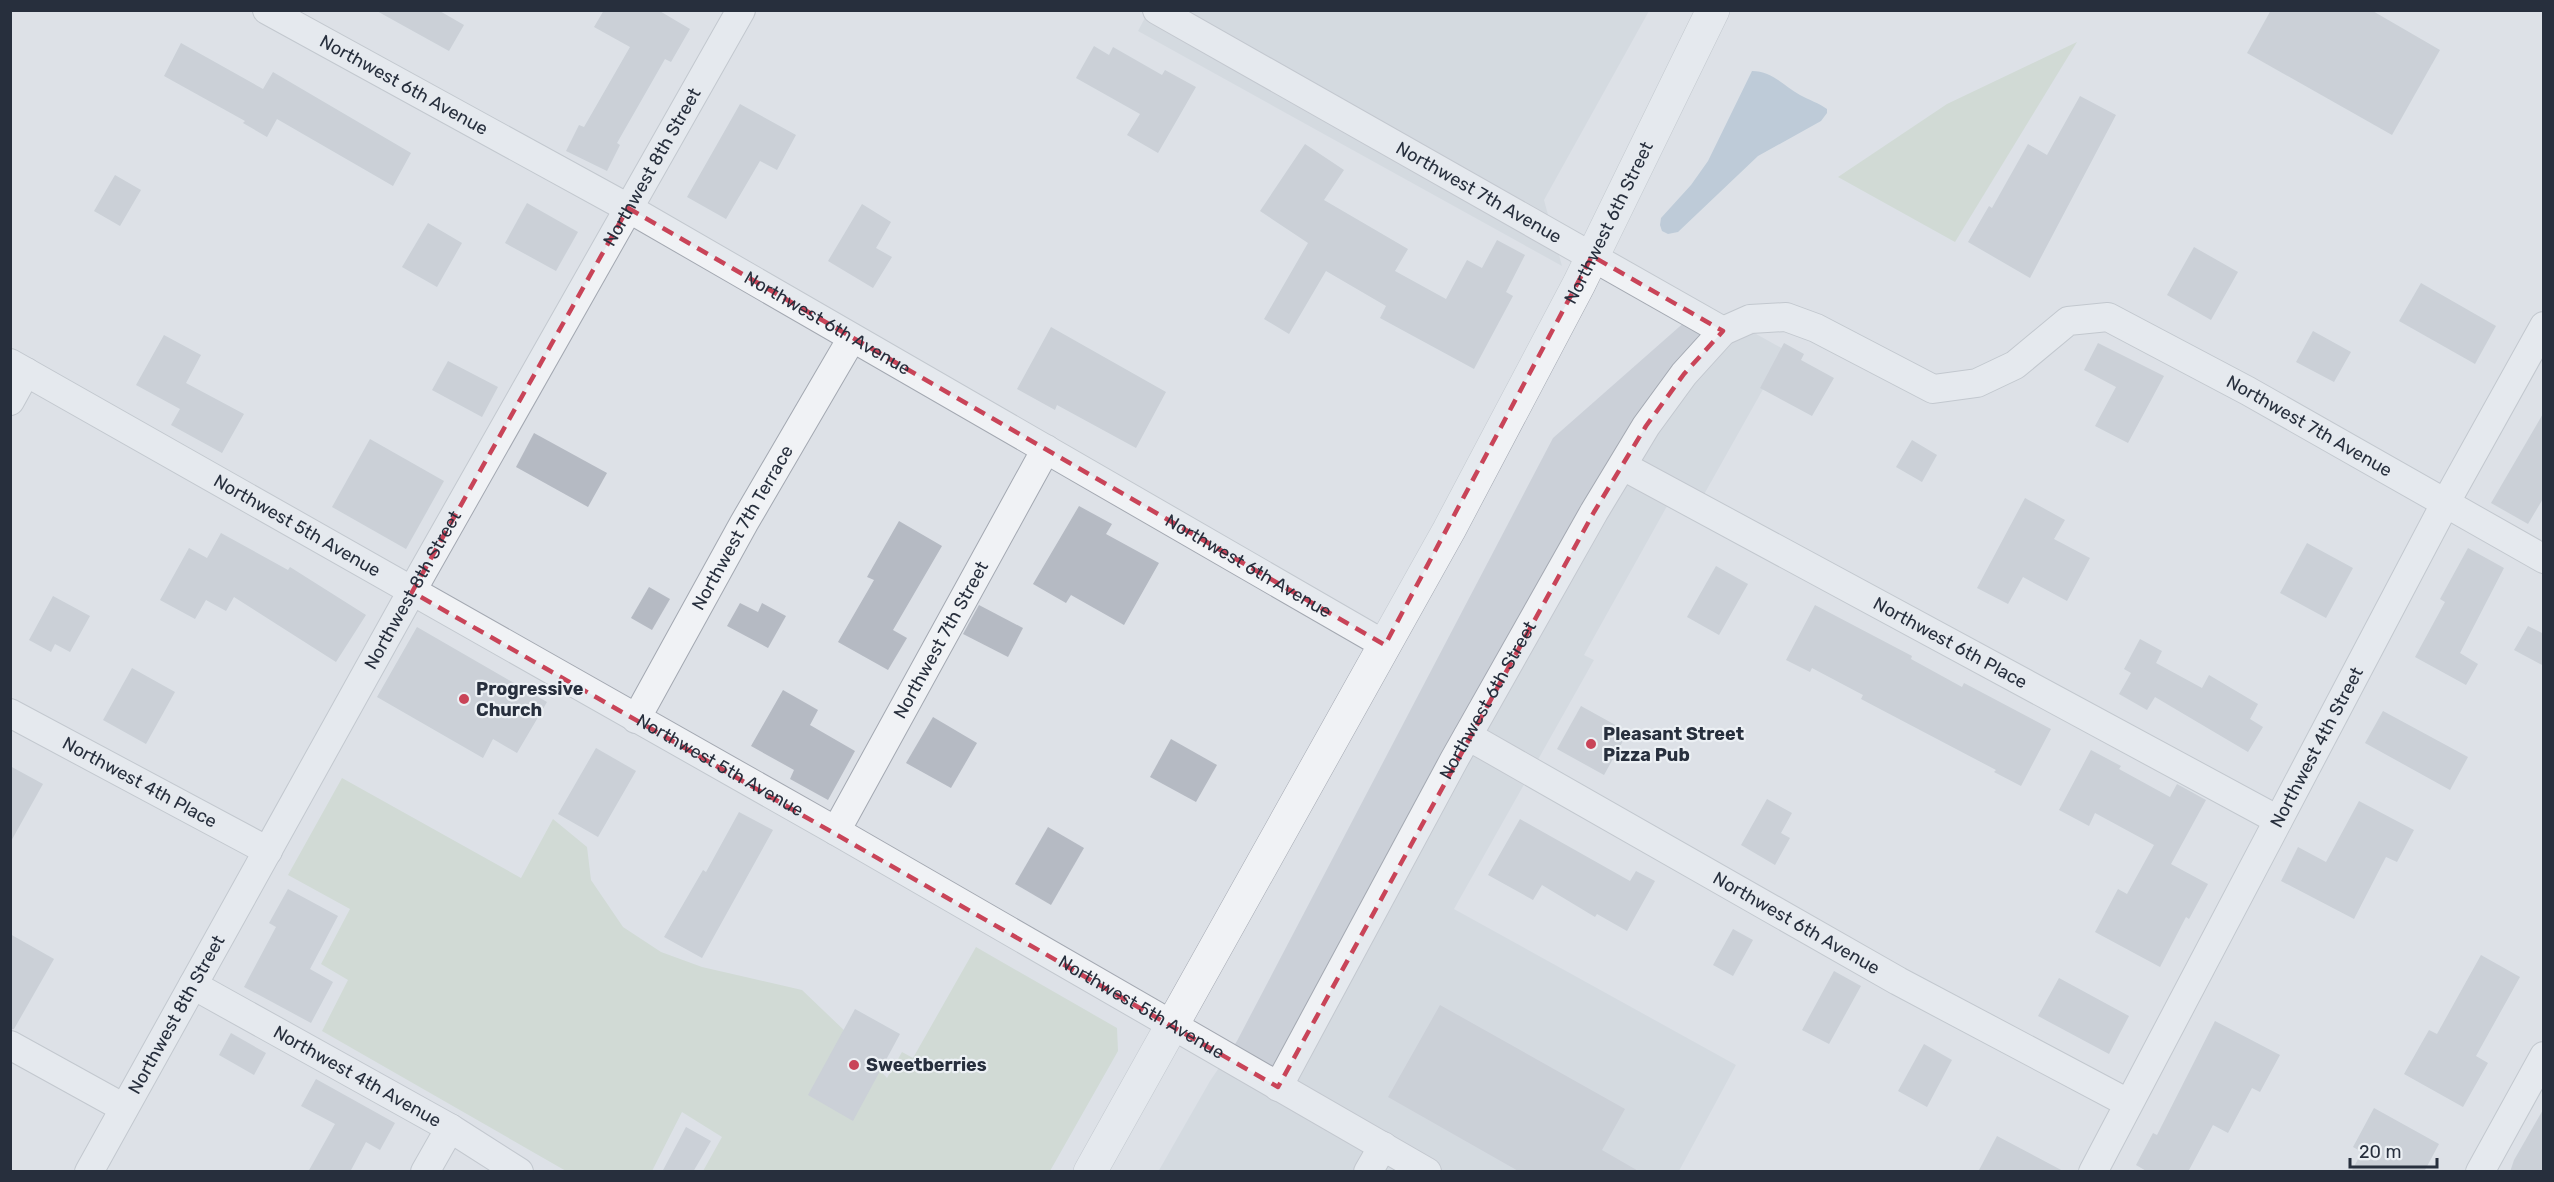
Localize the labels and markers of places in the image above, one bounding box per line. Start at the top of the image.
place label: Progressive Church [476,678,584,721]
marker: Progressive Church [457,692,471,706]
place label: Pleasant Street Pizza Pub [1603,723,1744,766]
marker: Pleasant Street Pizza Pub [1584,737,1598,751]
place label: Sweetberries [866,1054,987,1076]
marker: Sweetberries [847,1058,861,1072]

